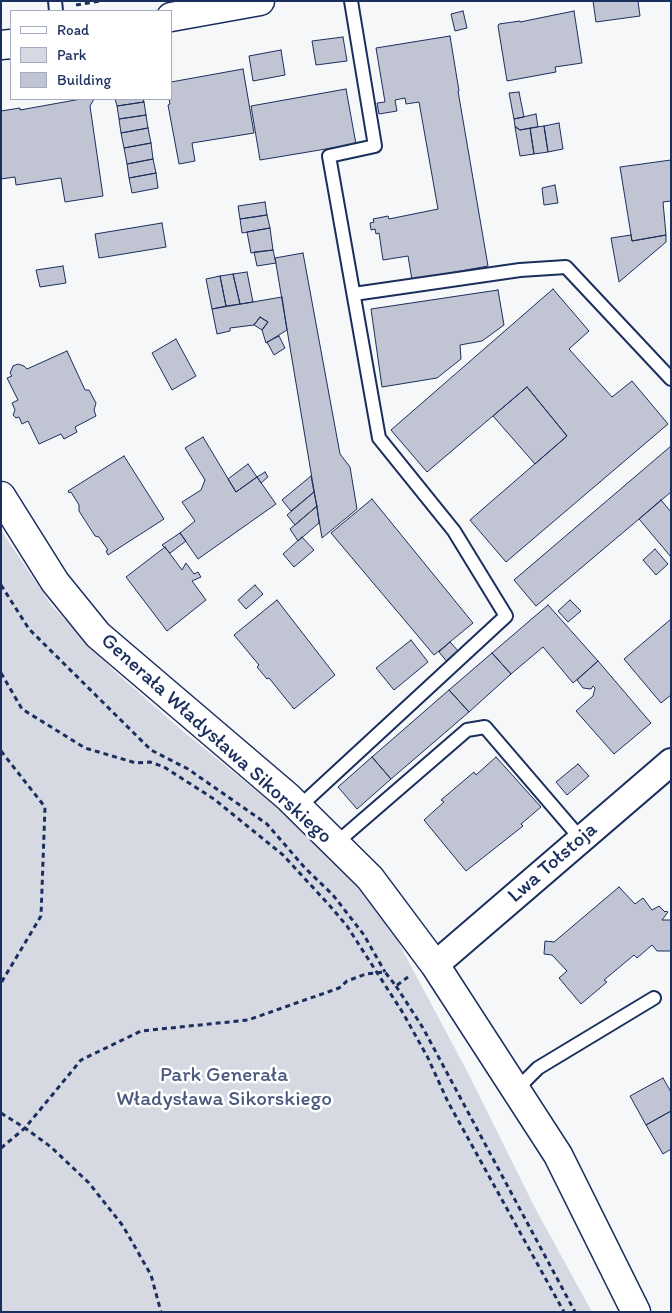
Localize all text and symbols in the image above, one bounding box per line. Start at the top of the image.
legend [10,10,172,100]
text: Road [57,21,89,39]
text: Park [57,46,87,64]
text: Building [57,71,111,89]
street label: Generała Władysława Sikorskiego [95,628,337,850]
street label: Lwa Tołstoja [503,817,603,909]
park label: Park Generała Władysława Sikorskiego [116,1063,332,1113]

